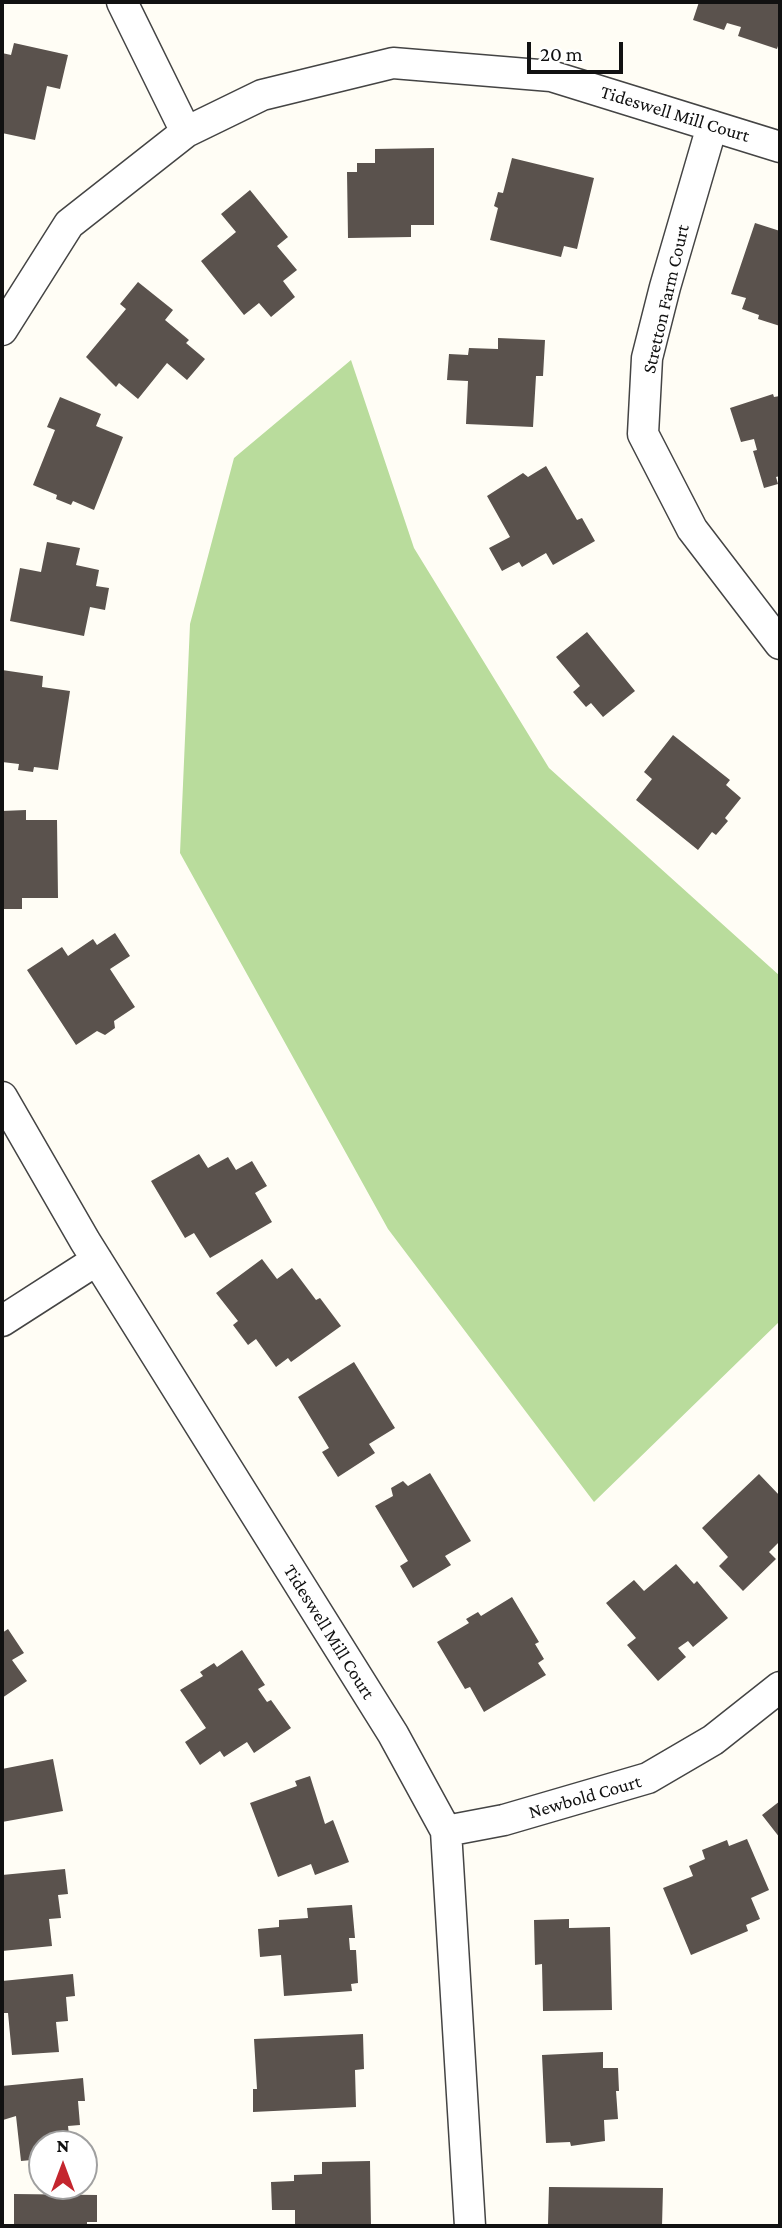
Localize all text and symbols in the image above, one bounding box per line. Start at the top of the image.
scale bar [530,28,626,72]
text: 20 m [540,42,583,66]
street label: Tideswell Mill Court [598,80,752,148]
street label: Stretton Farm Court [638,222,694,376]
street label: Tideswell Mill Court [278,1560,380,1704]
street label: Newbold Court [526,1770,644,1824]
north arrow [28,2130,98,2200]
text: N [57,2135,69,2156]

